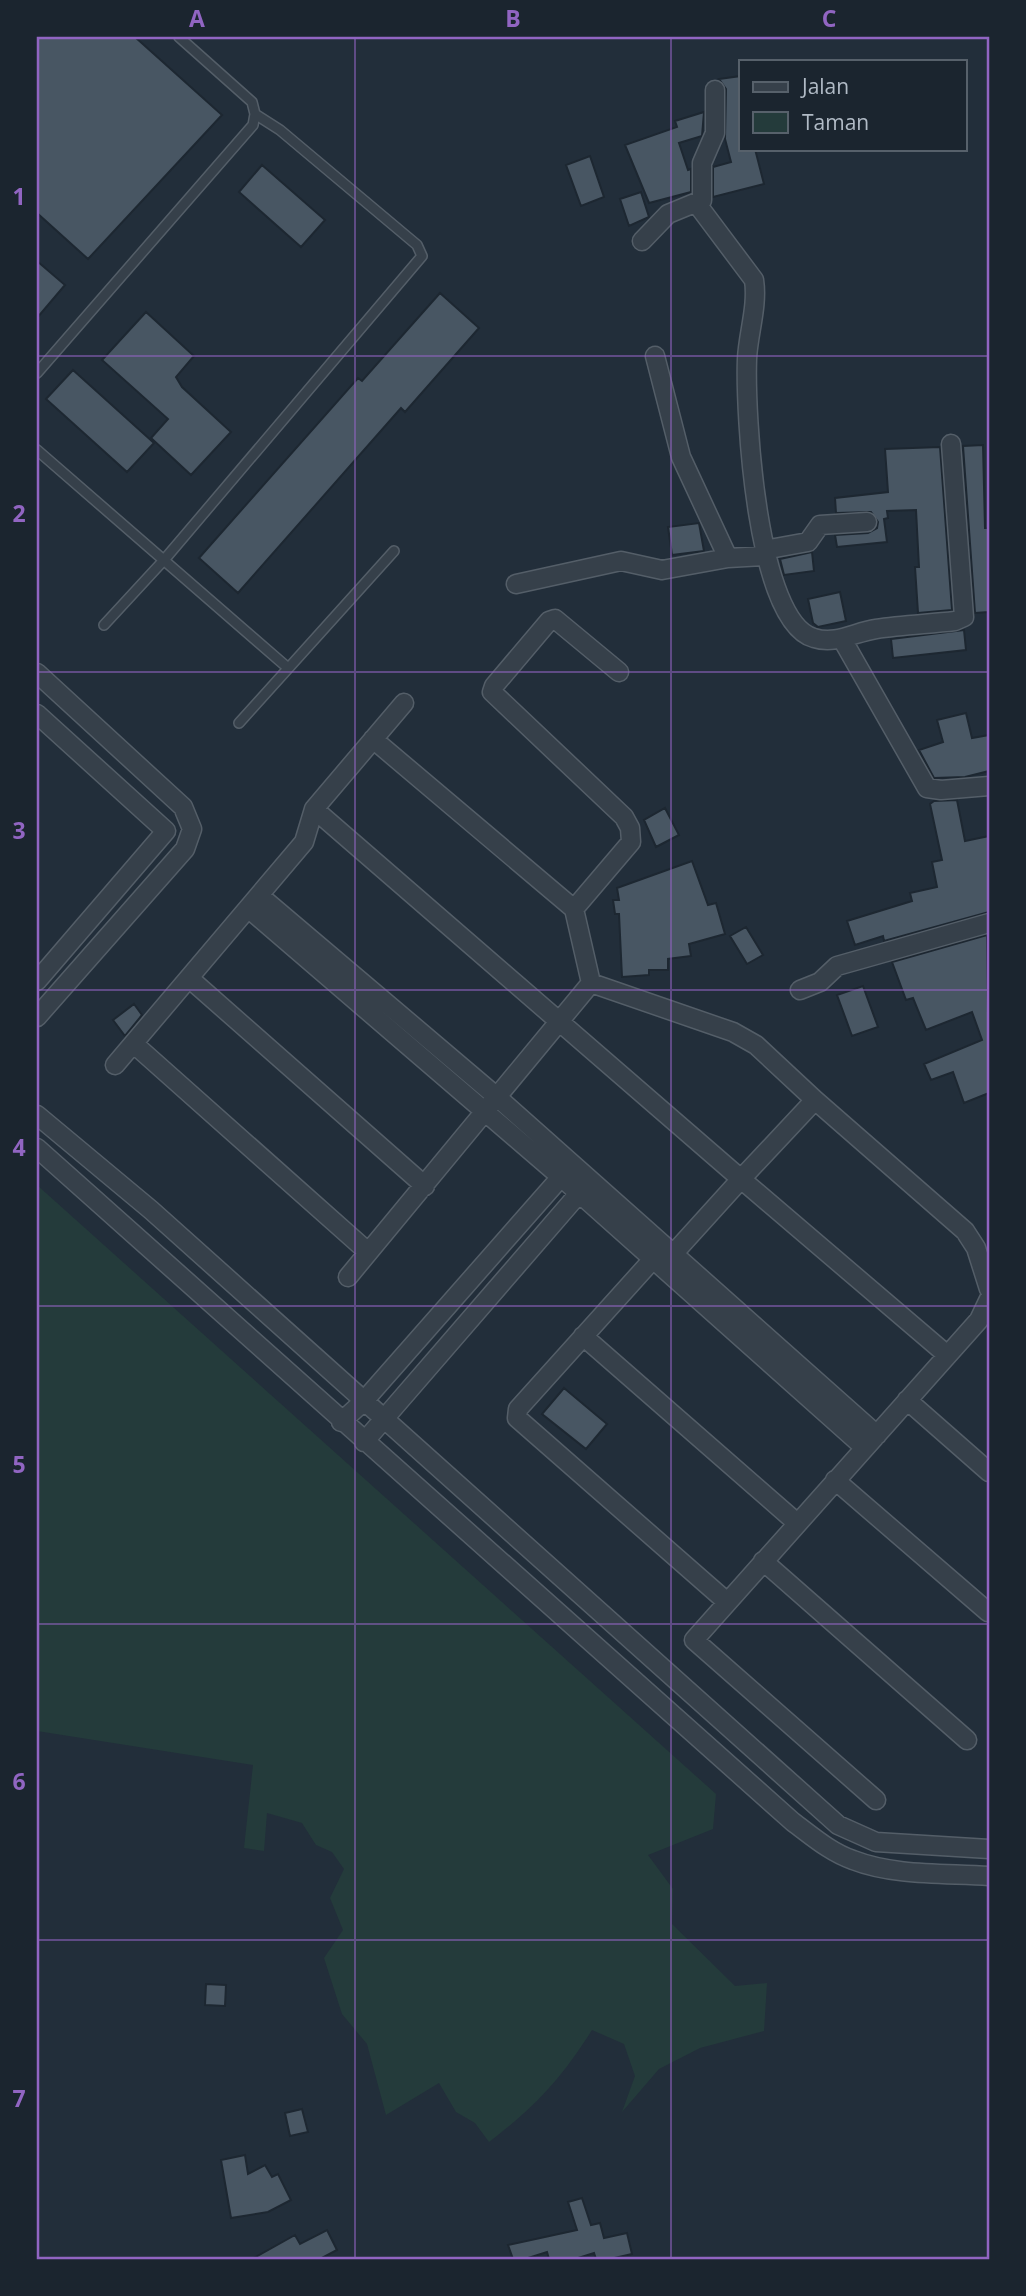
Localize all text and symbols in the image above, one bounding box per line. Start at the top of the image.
text: A [189,2,205,34]
text: B [505,2,521,34]
text: C [822,2,836,34]
legend [739,60,967,150]
text: Jalan [800,72,849,100]
text: Taman [802,108,869,136]
text: 1 [12,180,26,212]
text: 2 [12,497,26,529]
text: 3 [12,814,26,846]
text: 4 [12,1131,26,1163]
text: 5 [12,1448,26,1480]
text: 6 [12,1765,26,1797]
text: 7 [12,2082,26,2114]

